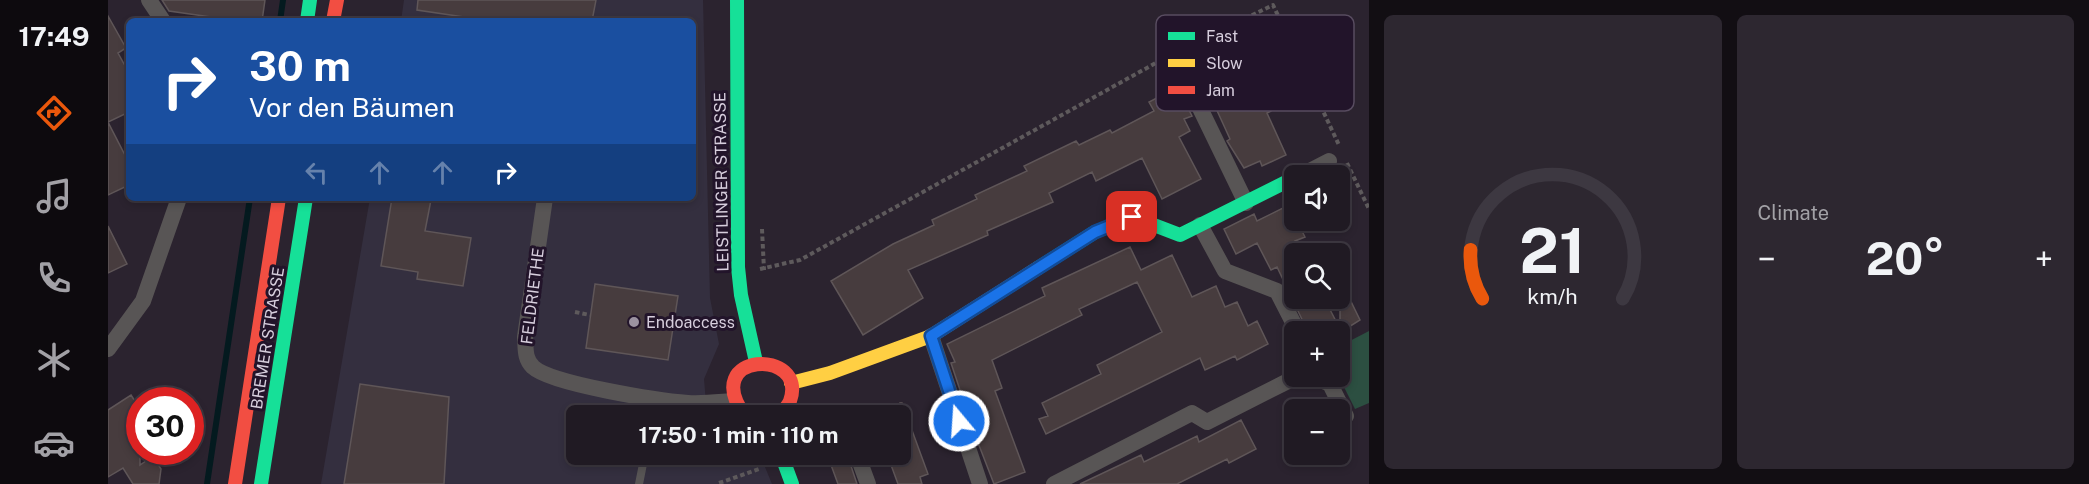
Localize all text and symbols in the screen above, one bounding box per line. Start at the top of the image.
legend [1156,15,1354,111]
text: 17:49 [18,20,90,52]
text: Fast [1206,27,1238,46]
text: 30 m [249,41,351,90]
icon: right [150,42,228,120]
text: Slow [1206,54,1243,73]
text: Jam [1206,81,1235,100]
text: Vor den Bäumen [249,91,455,123]
icon: directions [33,92,75,134]
street label: LEISTLINGER STRASSE [710,92,733,272]
icon: left [300,156,333,189]
icon: ahead [363,156,396,189]
icon: ahead [426,156,459,189]
icon: right [489,156,522,189]
map controls [1284,165,1350,465]
button: sound [1284,165,1350,231]
icon: music [33,175,75,217]
pin [1106,191,1157,242]
icon: arrive [1115,200,1148,233]
text: Climate [1758,201,1829,225]
text: 21 [1520,214,1586,287]
text: 20° [1866,232,1945,285]
text: − [1758,240,1776,278]
text: + [2035,240,2053,278]
button: search [1284,243,1350,309]
street label: FELDRIETHE [517,247,548,345]
icon: phone [33,257,75,299]
street label: BREMER STRASSE [247,265,288,411]
text: km/h [1528,284,1578,309]
place label: Endoaccess [646,313,735,332]
marker: Endoaccess [627,315,641,329]
button: + [1284,321,1350,387]
icon: climate [33,339,75,381]
speed limit sign: 30 [126,387,204,465]
position arrow [927,389,991,453]
button: − [1284,399,1350,465]
icon: car [33,422,75,464]
text: 17:50 · 1 min · 110 m [639,422,839,448]

